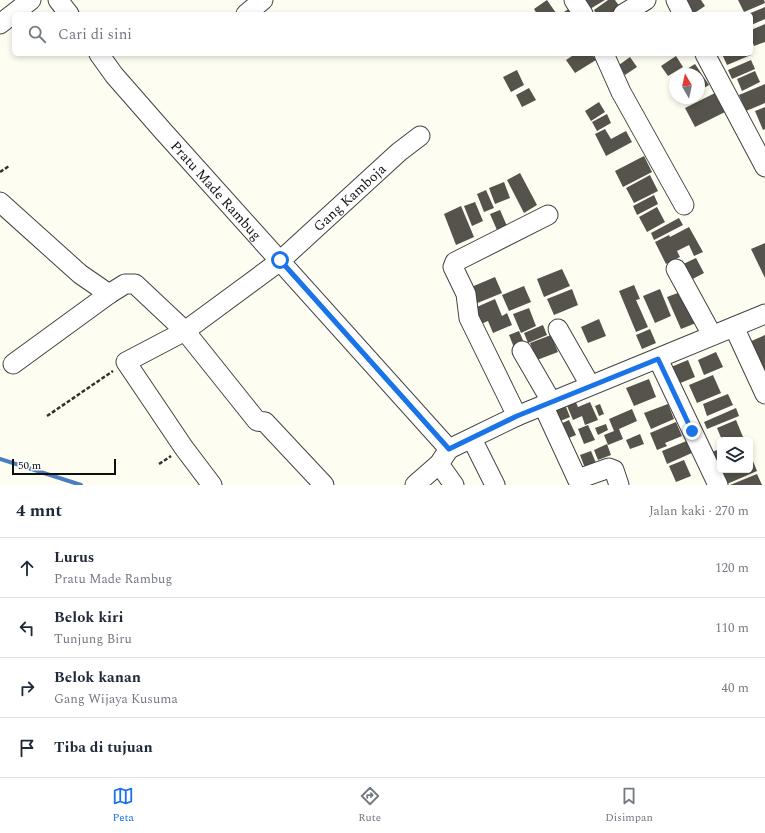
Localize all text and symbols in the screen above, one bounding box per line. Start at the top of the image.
search box [12,12,753,56]
icon: search [26,23,48,45]
text: Cari di sini [58,23,132,46]
north arrow [669,68,705,104]
street label: Pratu Made Rambug [166,136,266,245]
street label: Gang Kamboja [309,159,391,237]
route start [271,251,289,269]
route end [683,422,701,440]
map controls [717,437,753,473]
button: layers [717,437,753,473]
scale bar [12,457,116,476]
text: 50 m [18,457,41,474]
text: 4 mnt [16,498,62,524]
text: Jalan kaki · 270 m [649,501,749,521]
text: Lurus [54,546,94,569]
icon: ahead [16,557,38,579]
text: 120 m [715,558,749,578]
text: Pratu Made Rambug [54,569,172,589]
text: Belok kiri [54,606,123,629]
icon: left [16,617,38,639]
text: 110 m [715,618,749,638]
text: Tunjung Biru [54,629,132,649]
text: Belok kanan [54,666,141,689]
icon: right [16,677,38,699]
text: 40 m [722,678,749,698]
text: Gang Wijaya Kusuma [54,689,178,709]
text: Tiba di tujuan [54,736,153,759]
icon: arrive [16,737,38,759]
tab: Peta [112,785,134,826]
tab: Rute [358,785,381,826]
tab: Disimpan [605,785,653,826]

